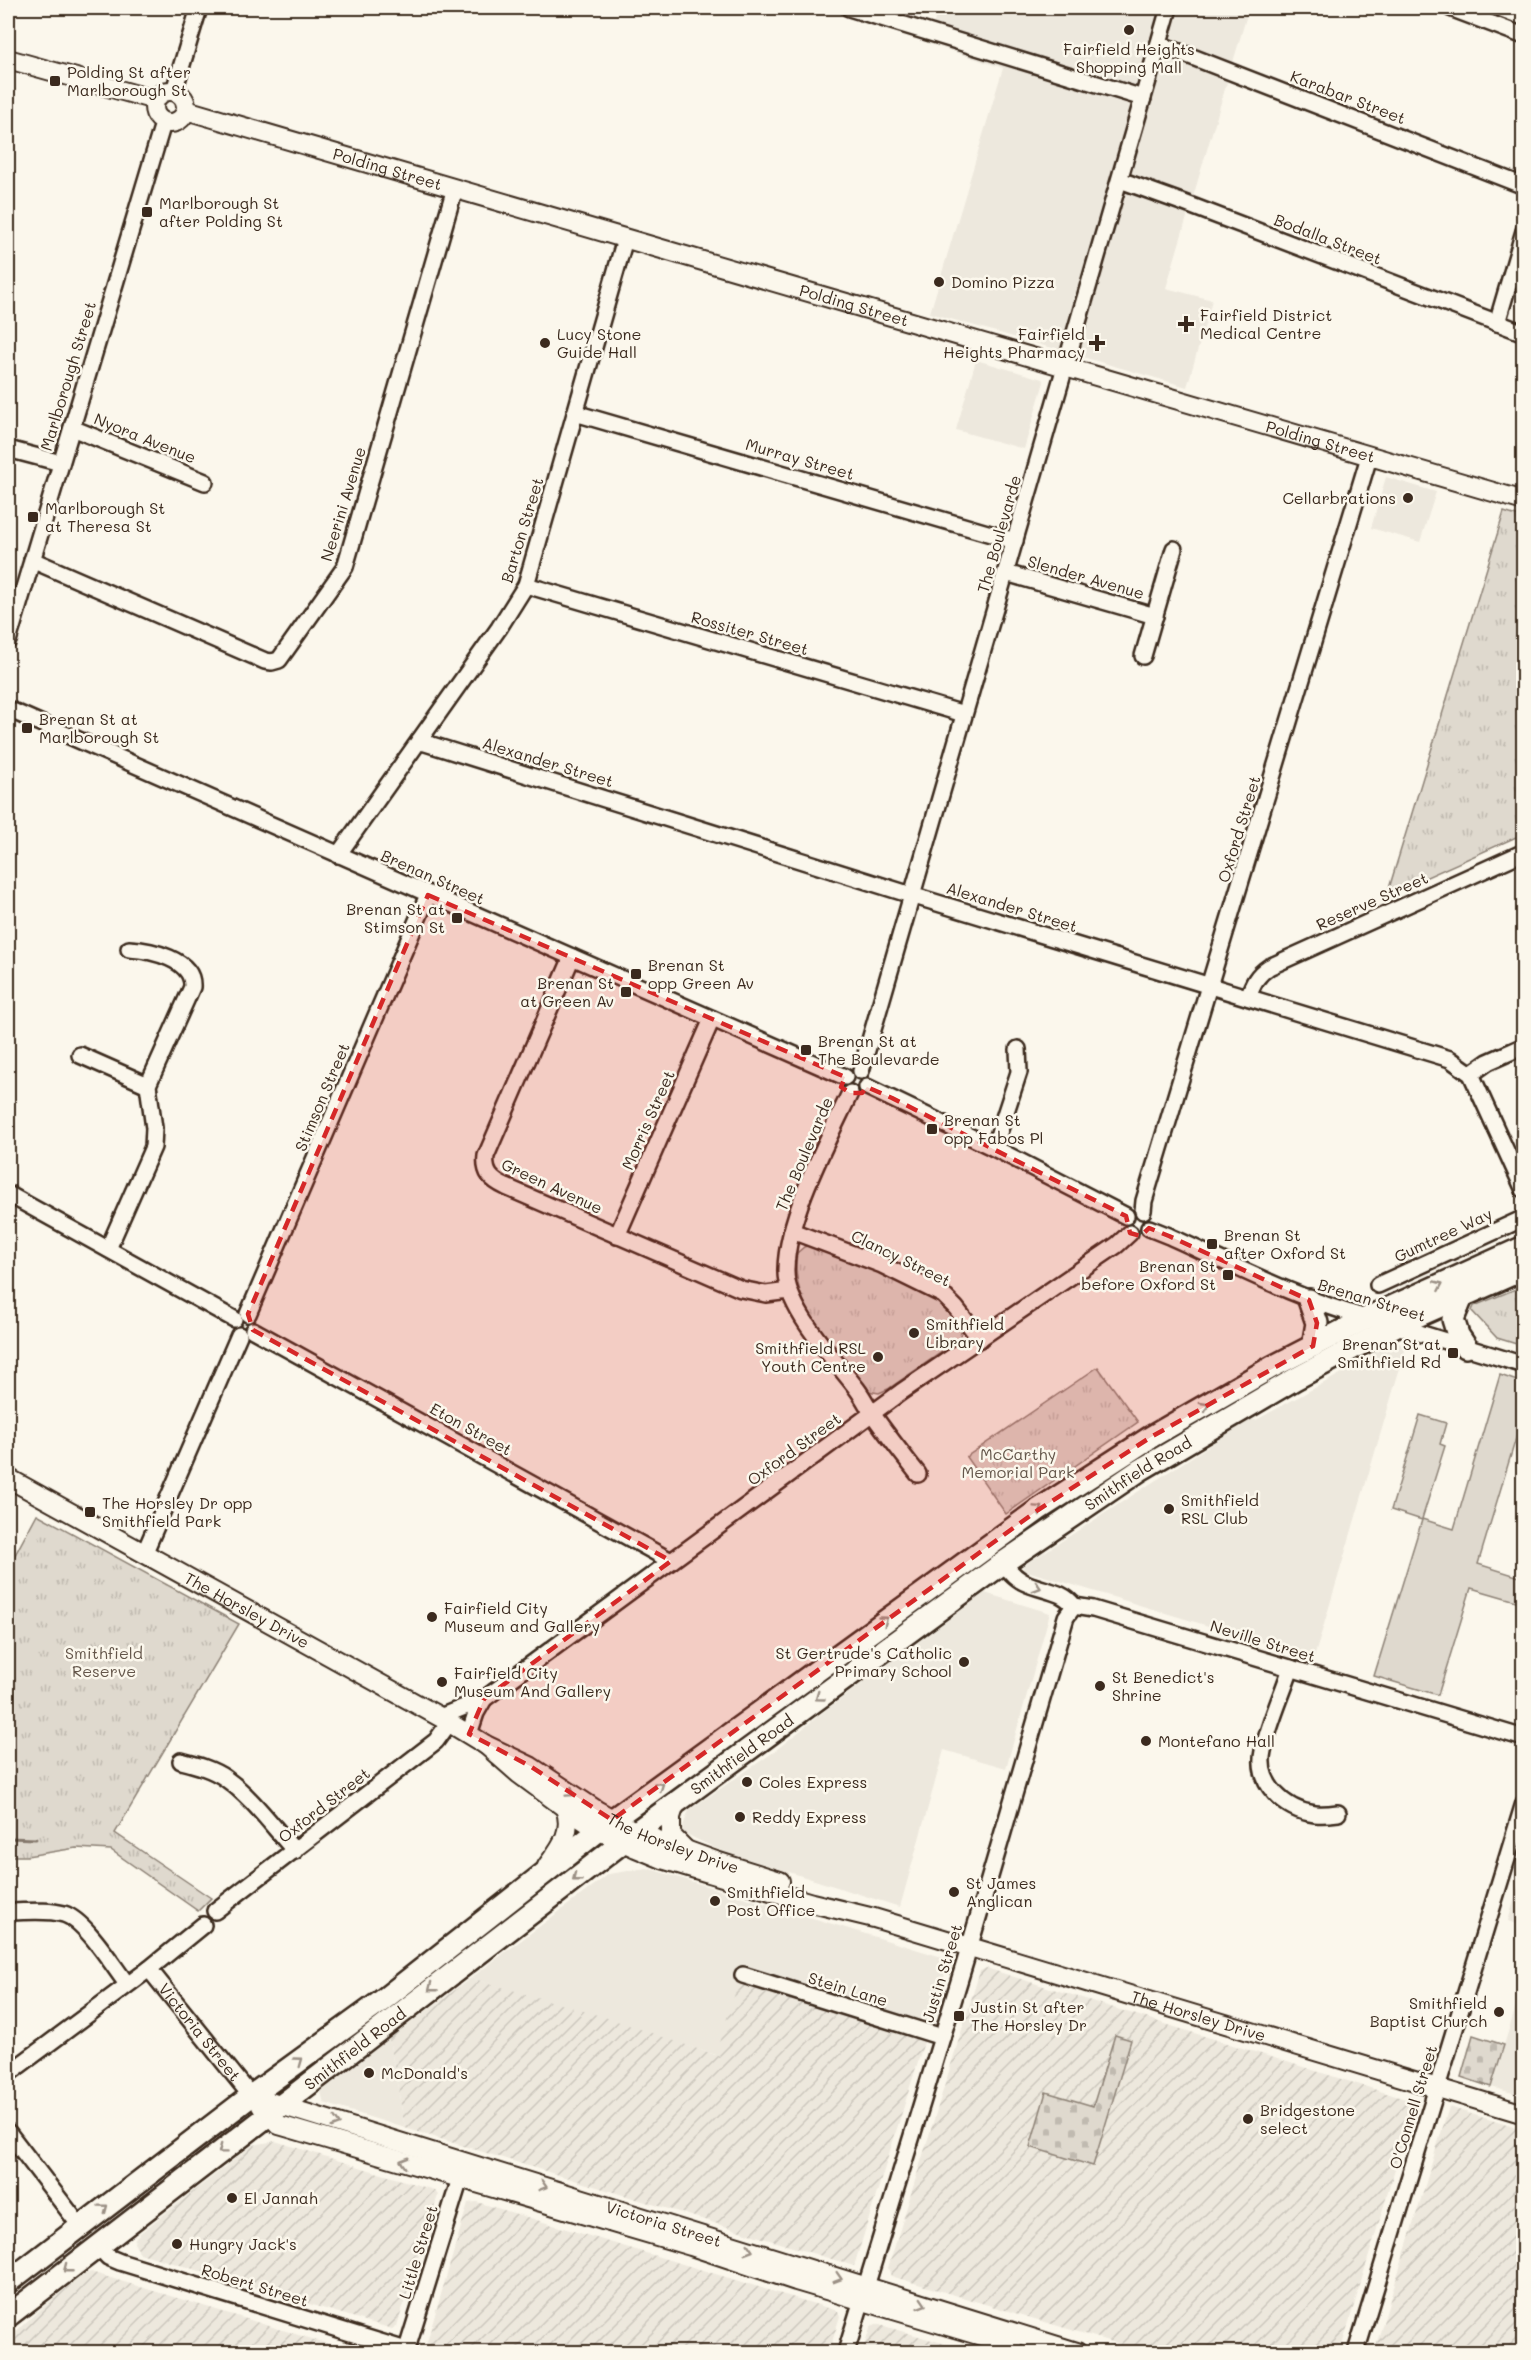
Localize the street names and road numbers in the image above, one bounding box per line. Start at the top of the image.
street label: Karabar Street [1288,65,1409,128]
street label: Polding Street [331,143,445,194]
street label: Bodalla Street [1271,208,1385,269]
street label: Polding Street [797,279,911,331]
street label: Marlborough Street [35,299,100,453]
street label: Nyora Avenue [91,408,199,468]
street label: Polding Street [1264,415,1378,467]
street label: Murray Street [743,433,857,484]
street label: Neerini Avenue [315,444,370,564]
street label: The Boulevarde [972,473,1025,595]
street label: Barton Street [495,474,548,585]
street label: Slender Avenue [1025,550,1147,603]
street label: Rossiter Street [689,606,811,659]
street label: Alexander Street [480,732,616,791]
street label: Oxford Street [1212,773,1265,885]
street label: Brenan Street [378,844,488,909]
street label: Reserve Street [1313,866,1431,935]
street label: Alexander Street [944,877,1080,936]
street label: Stimson Street [289,1039,354,1154]
street label: Morris Street [616,1067,679,1173]
street label: The Boulevarde [770,1094,837,1214]
street label: Green Avenue [498,1153,606,1218]
street label: Gumtree Way [1390,1203,1495,1266]
street label: Clancy Street [848,1224,954,1291]
street label: Brenan Street [1316,1273,1429,1326]
street label: Eton Street [427,1397,516,1460]
street label: Oxford Street [743,1408,845,1490]
street label: Smithfield Road [1080,1431,1195,1515]
street label: The Horsley Drive [181,1567,313,1653]
street label: Neville Street [1208,1615,1318,1667]
street label: Smithfield Road [686,1709,797,1799]
street label: Oxford Street [274,1762,374,1847]
street label: The Horsley Drive [604,1807,742,1878]
street label: Justin Street [917,1921,966,2025]
street label: Stein Lane [806,1966,890,2011]
street label: Victoria Street [154,1978,246,2085]
street label: The Horsley Drive [1129,1985,1268,2046]
street label: Smithfield Road [299,2002,410,2094]
street label: O'Connell Street [1384,2042,1441,2172]
street label: Victoria Street [603,2196,724,2251]
street label: Little Street [393,2202,442,2301]
street label: Robert Street [199,2258,311,2311]

